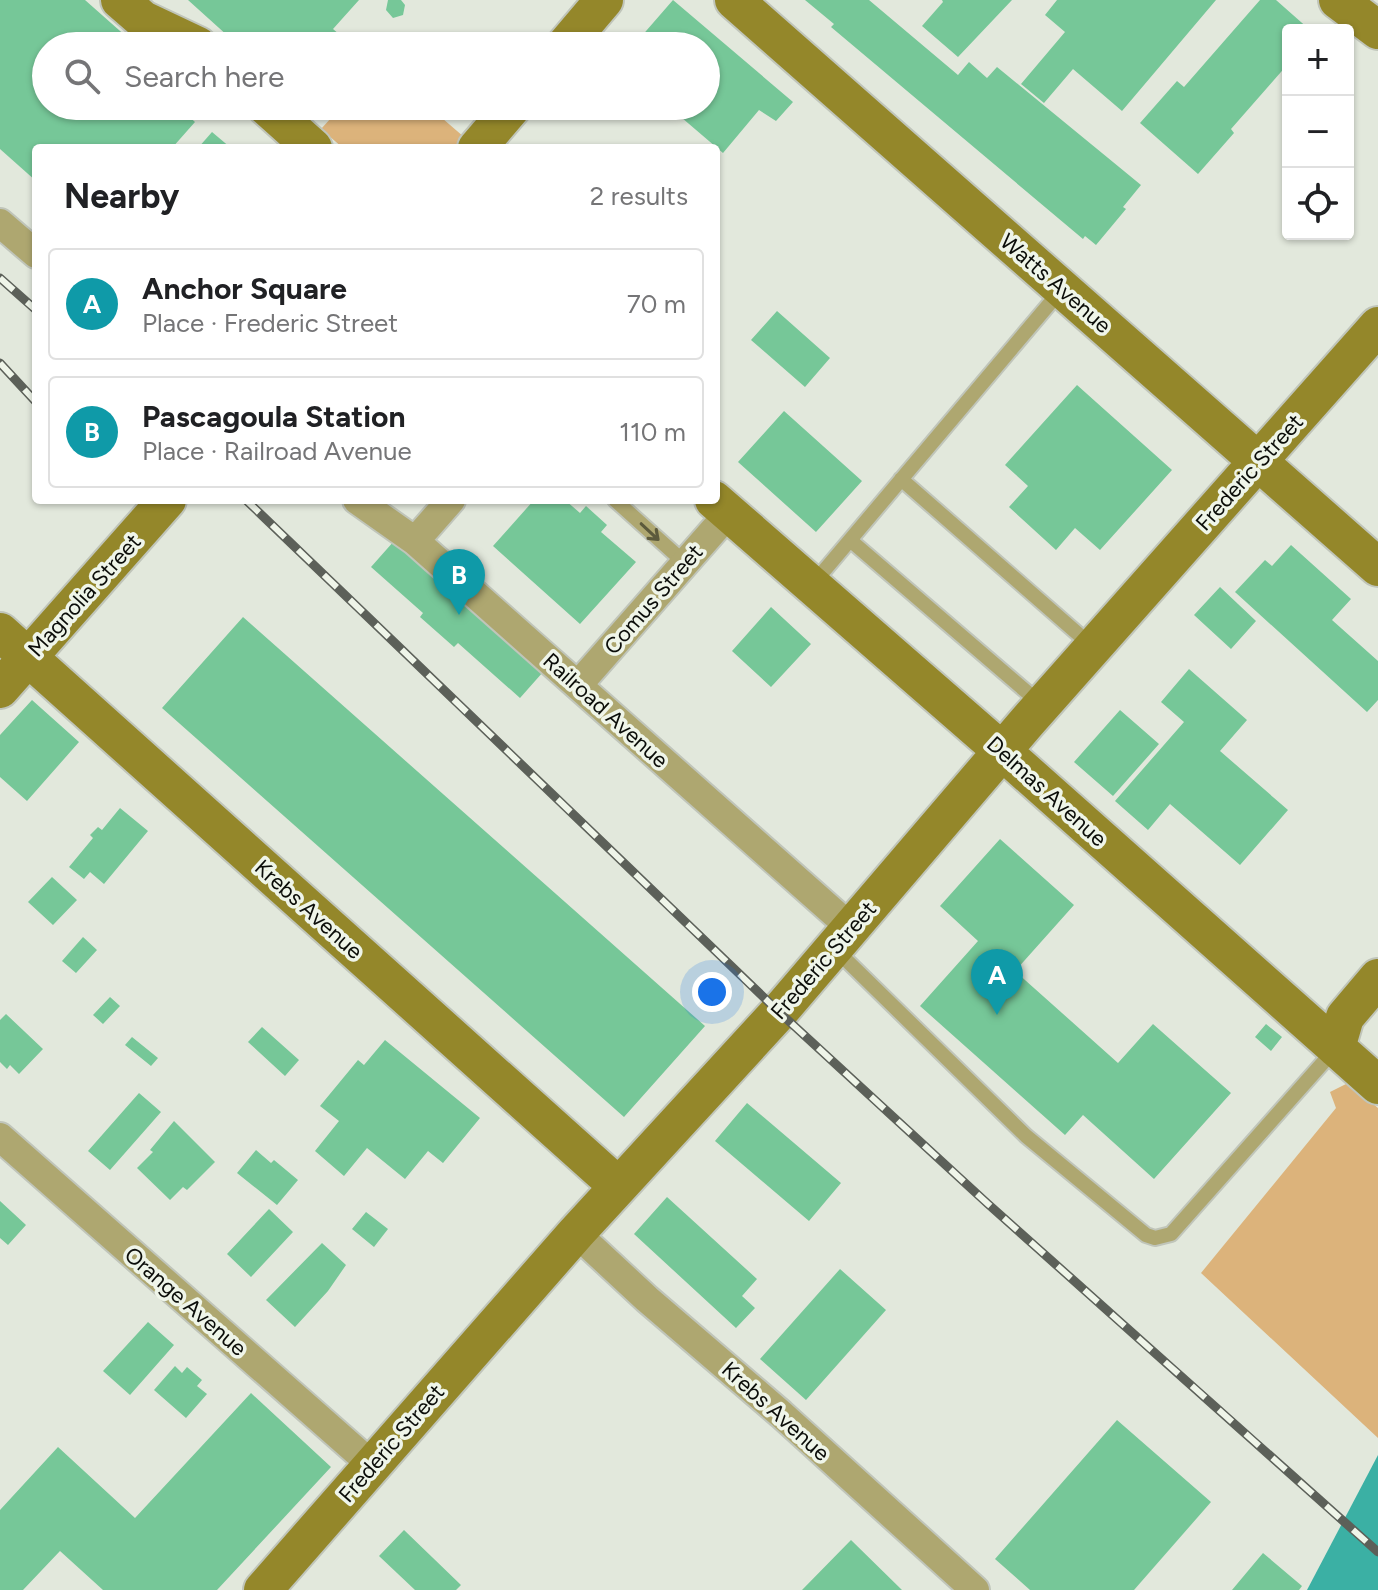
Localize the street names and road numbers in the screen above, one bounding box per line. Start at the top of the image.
street label: Watts Avenue [995,228,1117,339]
street label: Frederic Street [1190,408,1309,536]
street label: Magnolia Street [22,528,147,662]
street label: Comus Street [598,539,708,660]
street label: Railroad Avenue [538,647,674,774]
street label: Delmas Avenue [981,730,1112,852]
street label: Krebs Avenue [249,854,368,965]
street label: Frederic Street [765,896,882,1025]
street label: Orange Avenue [119,1241,252,1362]
street label: Krebs Avenue [716,1356,835,1467]
street label: Frederic Street [333,1379,450,1508]

